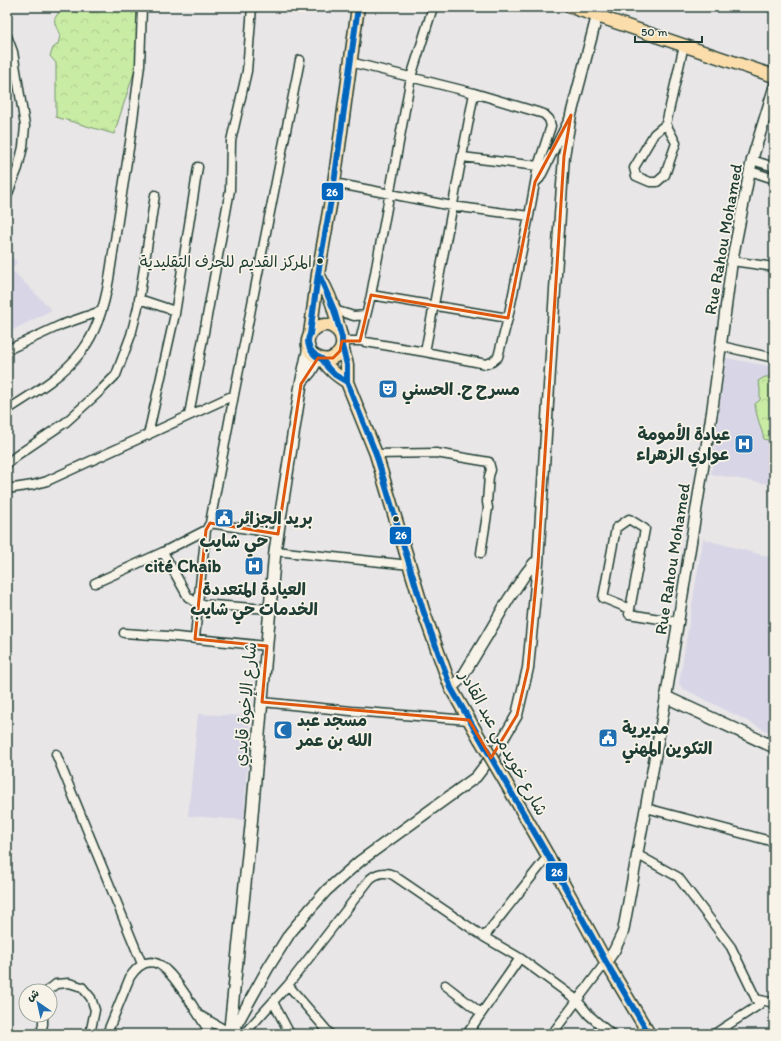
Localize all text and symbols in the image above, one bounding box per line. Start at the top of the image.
scale bar [635,18,702,44]
text: 50 m [641,25,667,39]
street label: Rue Rahou Mohamed [700,161,746,316]
line badge: 26 [321,182,344,201]
text: 26 [326,186,338,199]
place label: المركز القديم للحرف التقليدية [140,252,312,274]
marker: المركز القديم للحرف التقليدية [315,256,325,266]
theatre icon: مسرح ح. الحسني [377,378,399,400]
place label: مسرح ح. الحسني [402,379,520,405]
place label: عيادة الأمومة عواري الزهراء [636,423,730,467]
hospital icon: عيادة الأمومة عواري الزهراء [733,433,755,455]
street label: Rue Rahou Mohamed [650,481,694,636]
public building icon: بريد الجزائر [213,507,235,529]
place label: بريد الجزائر [236,508,313,529]
unlabelled marker [391,514,401,524]
line badge: 26 [389,526,412,545]
text: 26 [395,529,407,542]
district label: حي شايب [200,530,269,557]
district label: cité Chaib [145,555,221,577]
hospital icon: العيادة المتعددة الخدمات حي شايب [243,555,265,577]
place label: العيادة المتعددة الخدمات حي شايب [190,579,318,625]
street label: شارع الإخوة قايدي [230,641,263,767]
street label: شارع خويدمي عبد القادر [451,665,552,821]
place label: مسجد عبد الله بن عمر [295,710,372,751]
place label: مديرية التكوين المهني [622,718,712,764]
mosque icon: مسجد عبد الله بن عمر [272,719,294,741]
public building icon: مديرية التكوين المهني [597,727,619,749]
line badge: 26 [545,862,568,882]
text: 26 [551,866,563,879]
north arrow [18,983,58,1023]
text: ش [24,986,41,1004]

